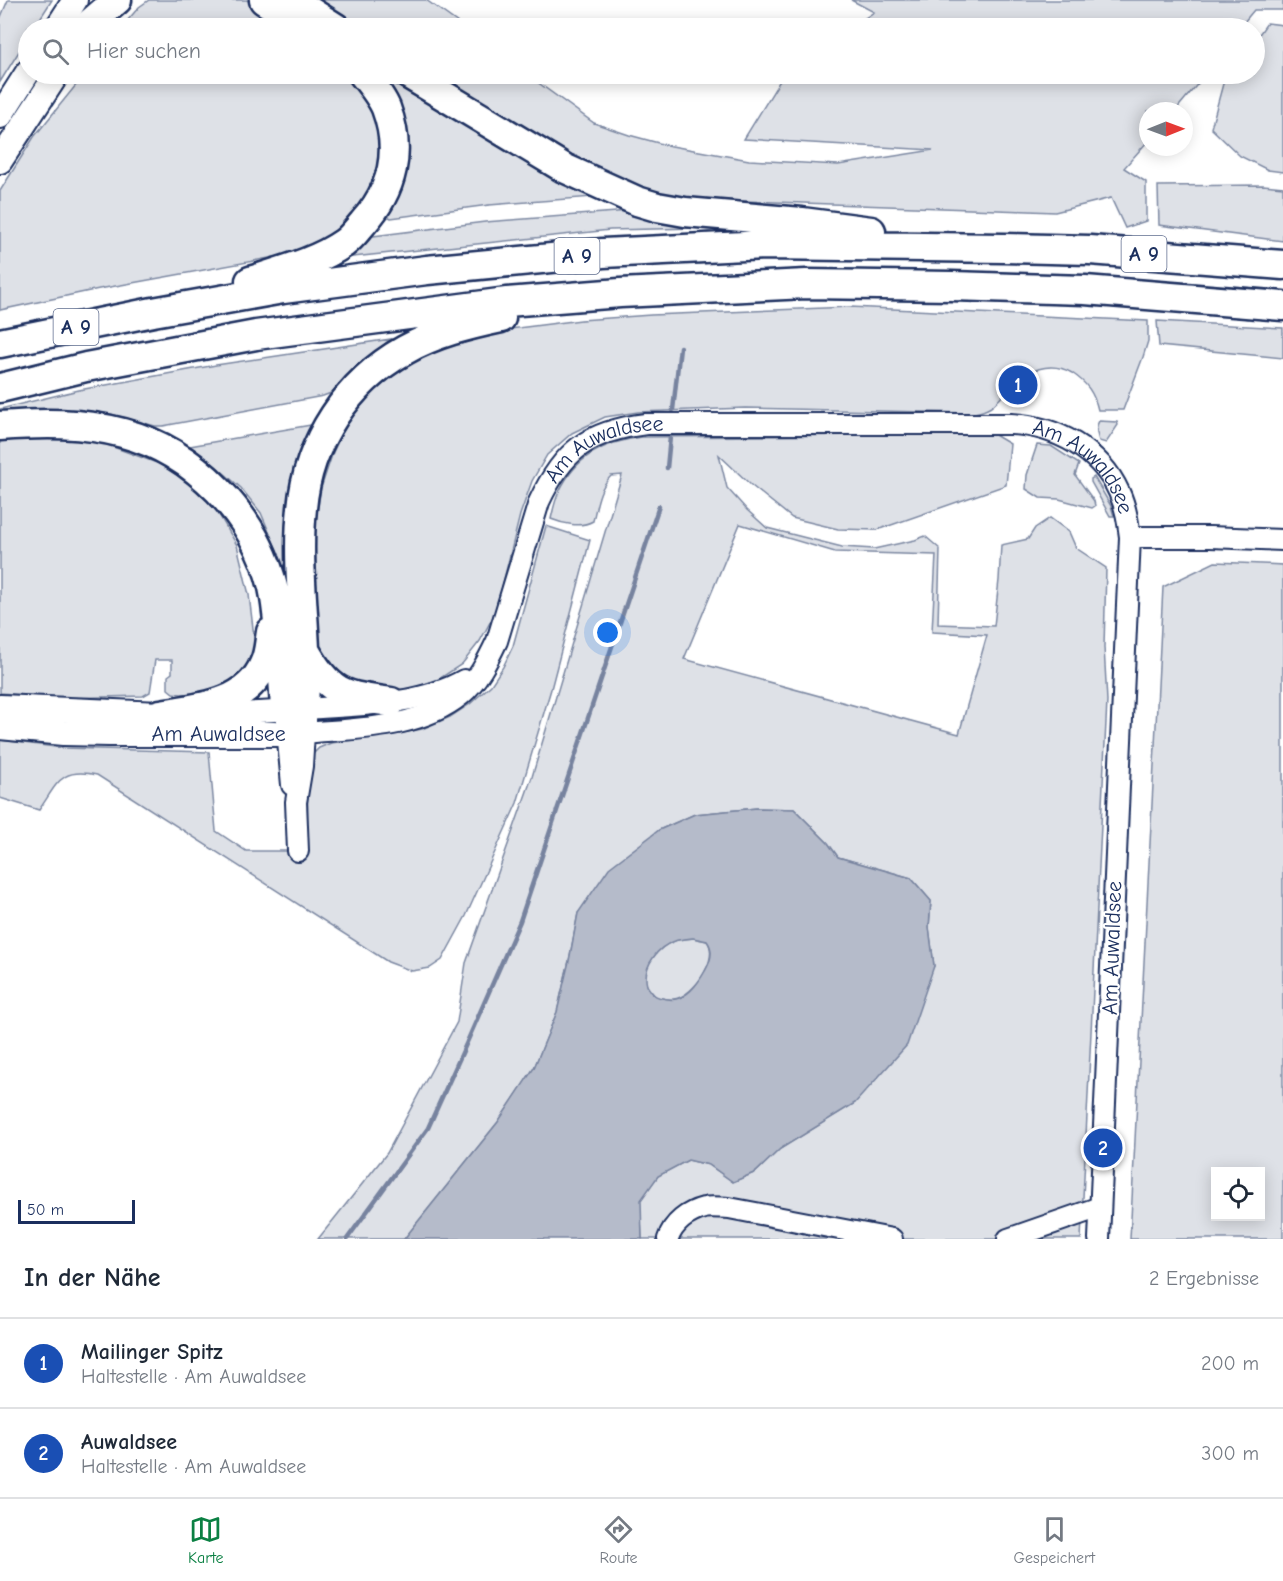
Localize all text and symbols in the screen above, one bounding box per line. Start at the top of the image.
search box [18,18,1265,84]
icon: search [39,35,72,68]
text: Hier suchen [87,38,201,64]
north arrow [1139,102,1193,156]
road number: A 9 [1122,236,1166,272]
road number: A 9 [554,238,600,274]
road number: A 9 [54,309,98,345]
pin: 1 [998,362,1038,408]
street label: Am Auwaldsee [539,411,663,488]
street label: Am Auwaldsee [1030,414,1139,517]
your location [593,618,622,647]
street label: Am Auwaldsee [152,721,286,747]
street label: Am Auwaldsee [1097,881,1127,1015]
pin: 2 [1084,1126,1122,1170]
map controls [1211,1167,1265,1221]
button: locate [1211,1167,1265,1221]
scale bar [18,1197,135,1224]
text: 50 m [27,1201,64,1219]
text: In der Nähe [24,1263,161,1293]
text: 2 Ergebnisse [1149,1267,1259,1290]
text: Mailinger Spitz [81,1339,223,1365]
text: 1 [40,1352,47,1375]
text: 200 m [1201,1352,1259,1375]
text: Haltestelle · Am Auwaldsee [81,1365,306,1388]
text: Auwaldsee [81,1429,177,1455]
text: 2 [39,1442,48,1465]
text: 300 m [1201,1442,1259,1465]
text: Haltestelle · Am Auwaldsee [81,1455,306,1478]
tab: Karte [188,1513,224,1567]
tab: Route [600,1513,638,1567]
tab: Gespeichert [1014,1513,1095,1567]

